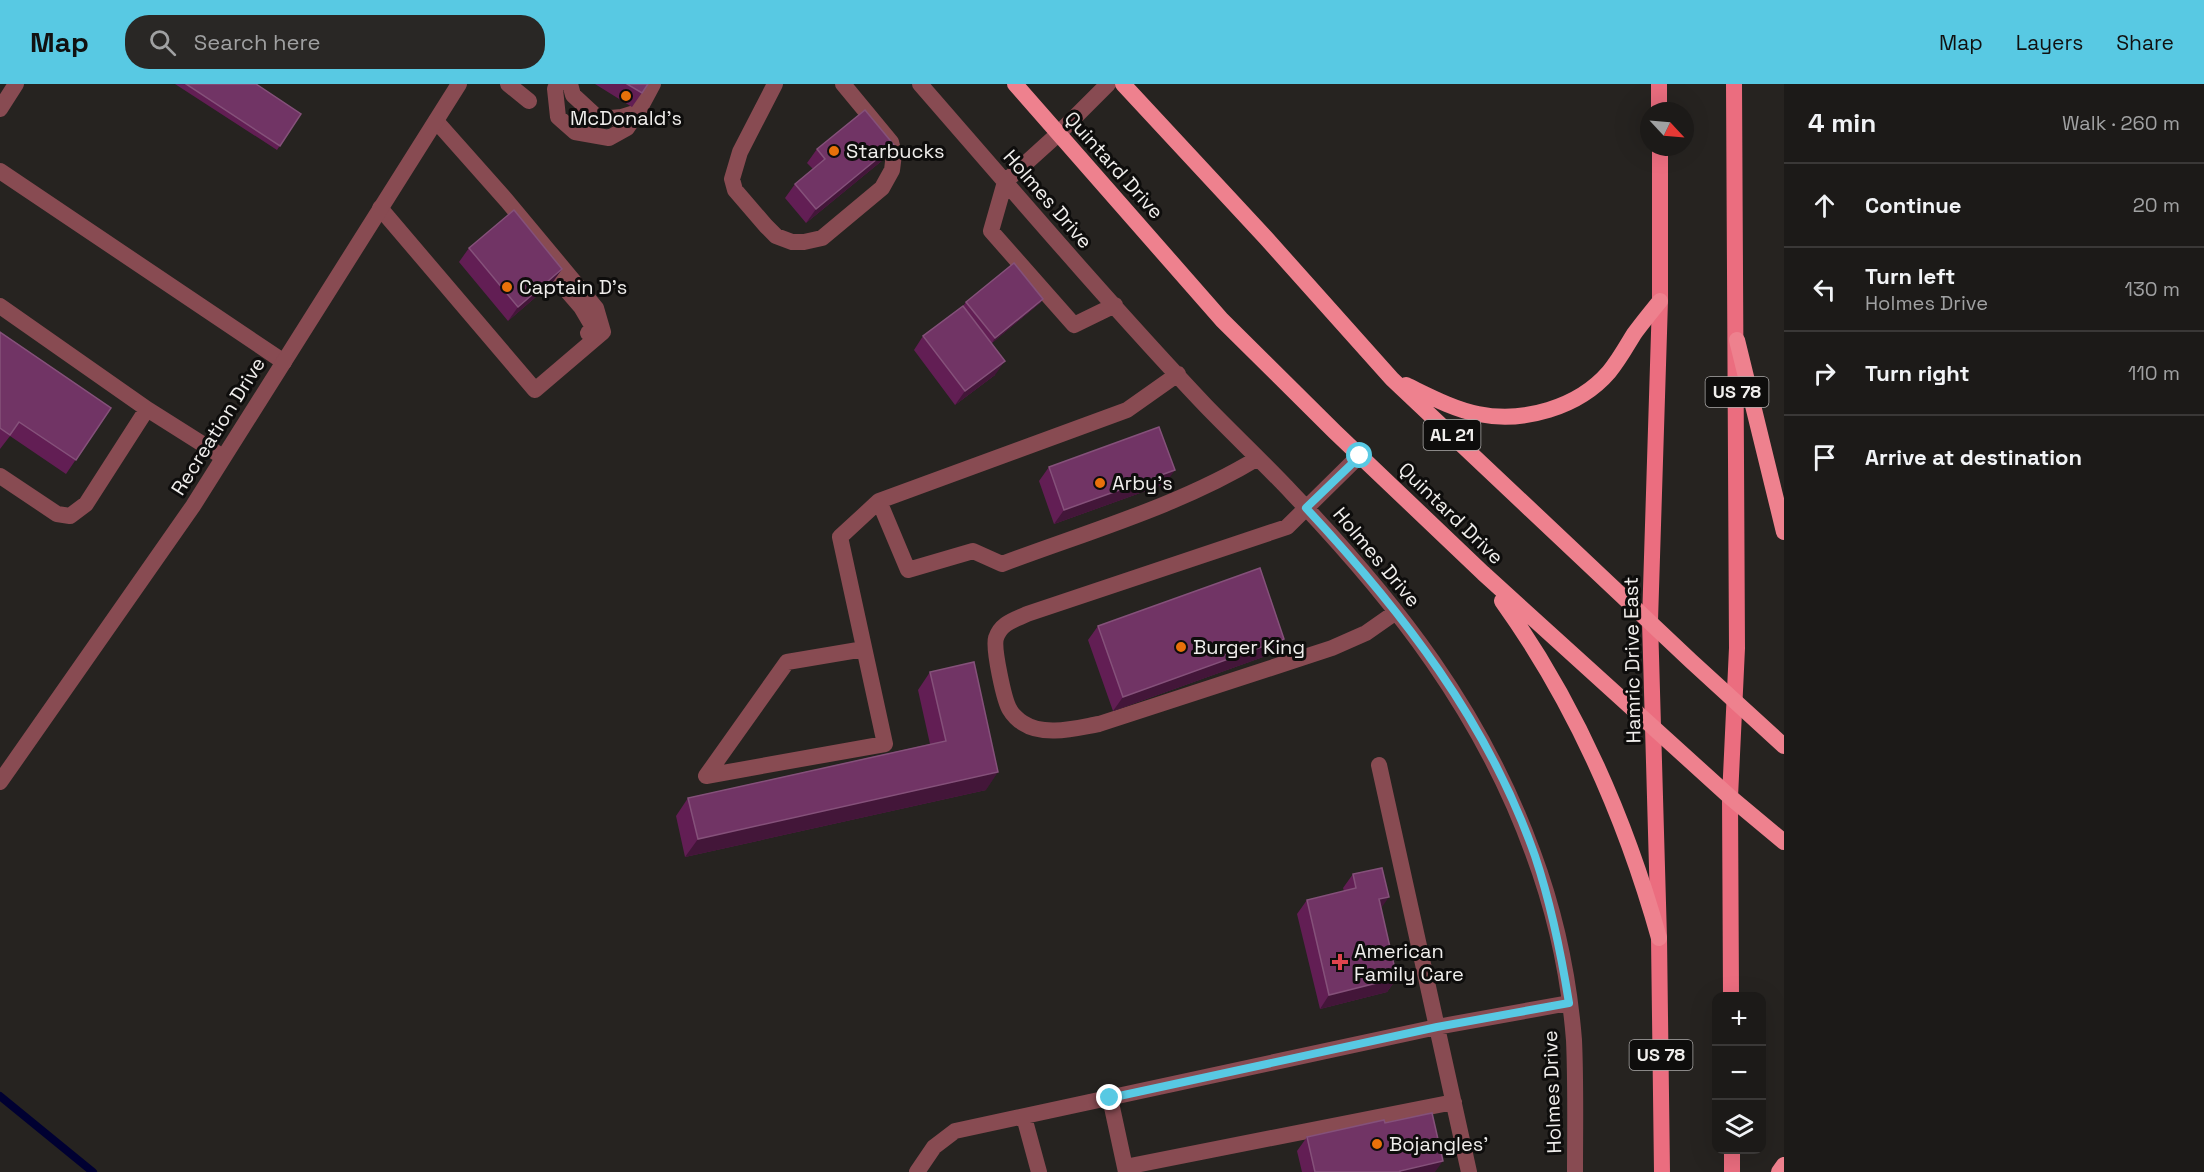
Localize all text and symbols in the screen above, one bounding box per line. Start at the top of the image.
search box [125,15,545,69]
text: Map [30,24,89,60]
icon: search [146,26,179,59]
text: Search here [194,28,321,56]
text: Map [1939,29,1983,56]
text: Layers [2016,29,2083,56]
text: Share [2116,29,2174,56]
marker: McDonald's [619,89,633,103]
north arrow [1640,102,1694,156]
place label: McDonald's [570,105,682,131]
street label: Quintard Drive [1059,106,1169,224]
text: 4 min [1808,106,1876,140]
text: Walk · 260 m [2062,110,2180,136]
place label: Starbucks [846,138,945,164]
marker: Starbucks [827,144,841,158]
street label: Holmes Drive [998,144,1098,254]
icon: ahead [1808,189,1841,222]
text: Continue [1865,191,1961,219]
text: 20 m [2133,192,2180,218]
text: Turn left [1865,262,1955,290]
icon: left [1808,273,1841,306]
place label: Captain D's [519,274,627,300]
text: 130 m [2124,276,2180,302]
marker: Captain D's [500,280,514,294]
text: Holmes Drive [1865,290,1988,316]
street label: Recreation Drive [165,352,271,500]
icon: right [1808,357,1841,390]
text: Turn right [1865,359,1970,387]
text: 110 m [2128,360,2180,386]
road number: US 78 [1706,377,1768,407]
road number: AL 21 [1424,420,1480,450]
icon: arrive [1808,441,1841,474]
route start [1346,442,1372,468]
text: Arrive at destination [1865,443,2082,471]
street label: Quintard Drive [1393,456,1509,570]
place label: Arby's [1112,470,1173,496]
marker: Arby's [1093,476,1107,490]
street label: Holmes Drive [1328,502,1426,612]
street label: Hamric Drive East [1618,576,1646,744]
place label: Burger King [1193,634,1305,660]
marker: Burger King [1174,640,1188,654]
place label: American Family Care [1354,938,1464,987]
marker: American Family Care [1331,953,1349,971]
map controls [1712,992,1766,1154]
button: + [1712,992,1766,1046]
street label: Holmes Drive [1537,1030,1567,1154]
road number: US 78 [1630,1040,1692,1070]
button: − [1712,1046,1766,1100]
route end [1096,1084,1122,1110]
button: layers [1712,1100,1766,1154]
place label: Bojangles' [1389,1131,1488,1157]
marker: Bojangles' [1370,1137,1384,1151]

